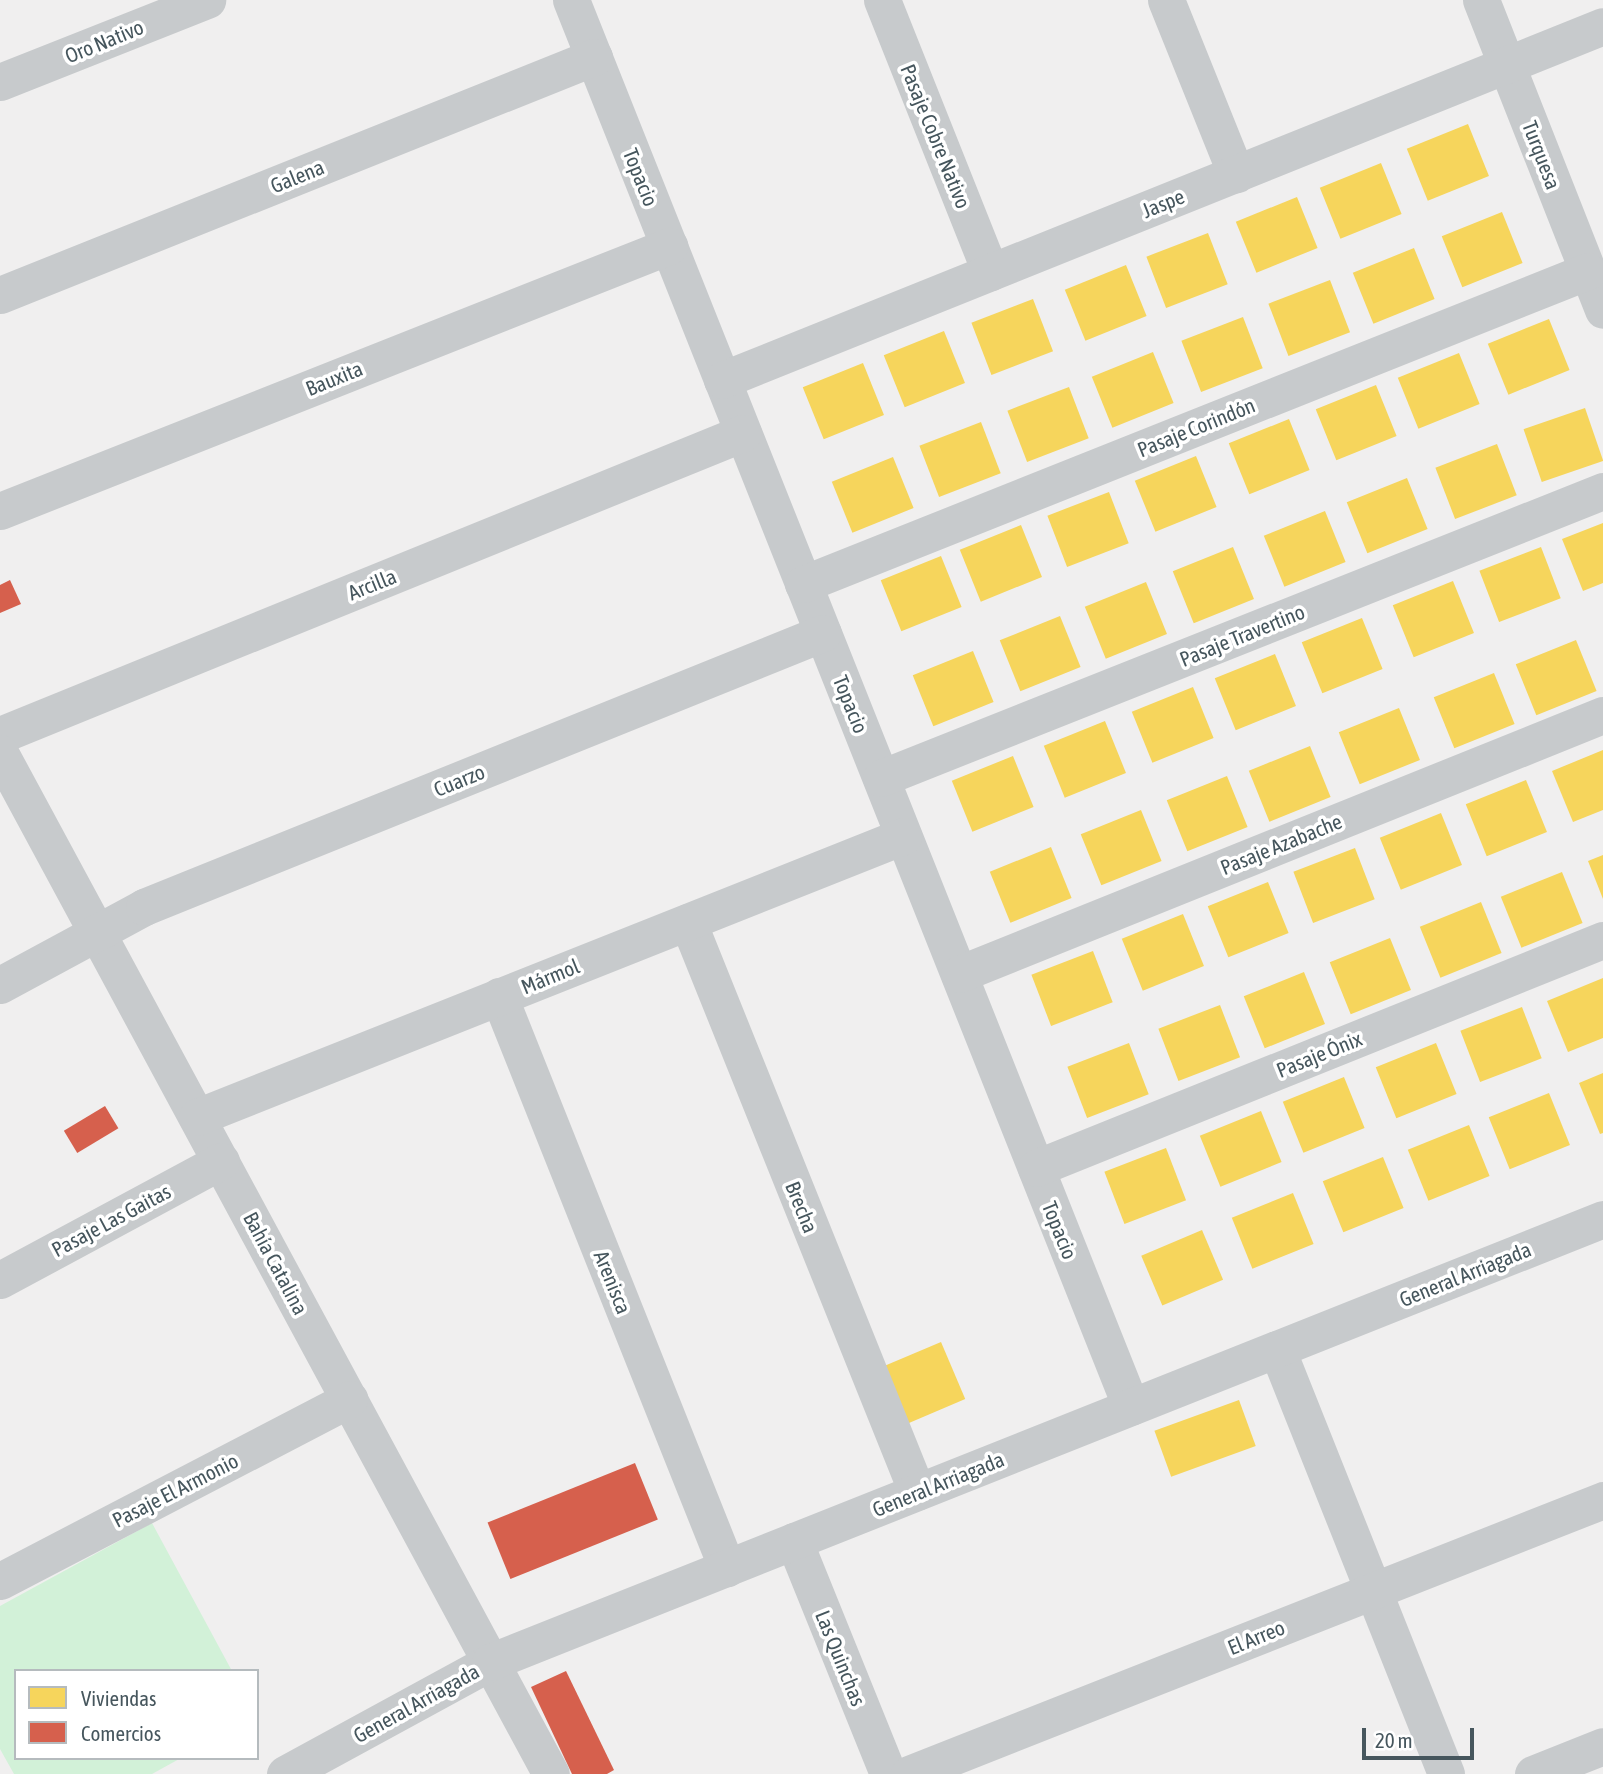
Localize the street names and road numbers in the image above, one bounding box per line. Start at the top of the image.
street label: Oro Nativo [61,14,147,68]
street label: Pasaje Cobre Nativo [896,60,976,212]
street label: Turquesa [1517,117,1567,193]
street label: Topacio [618,144,664,210]
street label: Galena [266,154,328,198]
street label: Jaspe [1138,183,1188,223]
street label: Bauxita [302,355,366,401]
street label: Pasaje Corindón [1134,392,1258,462]
street label: Arcilla [344,563,400,605]
street label: Pasaje Travertino [1176,599,1308,671]
street label: Topacio [828,671,874,737]
street label: Cuarzo [430,758,488,802]
street label: Pasaje Azabache [1217,808,1345,880]
street label: Mármol [517,953,583,999]
street label: Pasaje Ónix [1273,1025,1365,1083]
street label: Pasaje Las Gaitas [47,1178,175,1262]
street label: Brecha [780,1178,824,1236]
street label: Topacio [1037,1197,1083,1263]
street label: Bahía Catalina [238,1207,314,1319]
street label: General Arriagada [1396,1236,1534,1312]
street label: Arenisca [589,1247,637,1317]
street label: General Arriagada [869,1446,1007,1522]
street label: Pasaje El Armonio [108,1447,242,1533]
street label: Las Quinchas [810,1607,872,1709]
street label: El Arreo [1224,1614,1288,1660]
street label: General Arriagada [349,1658,483,1748]

